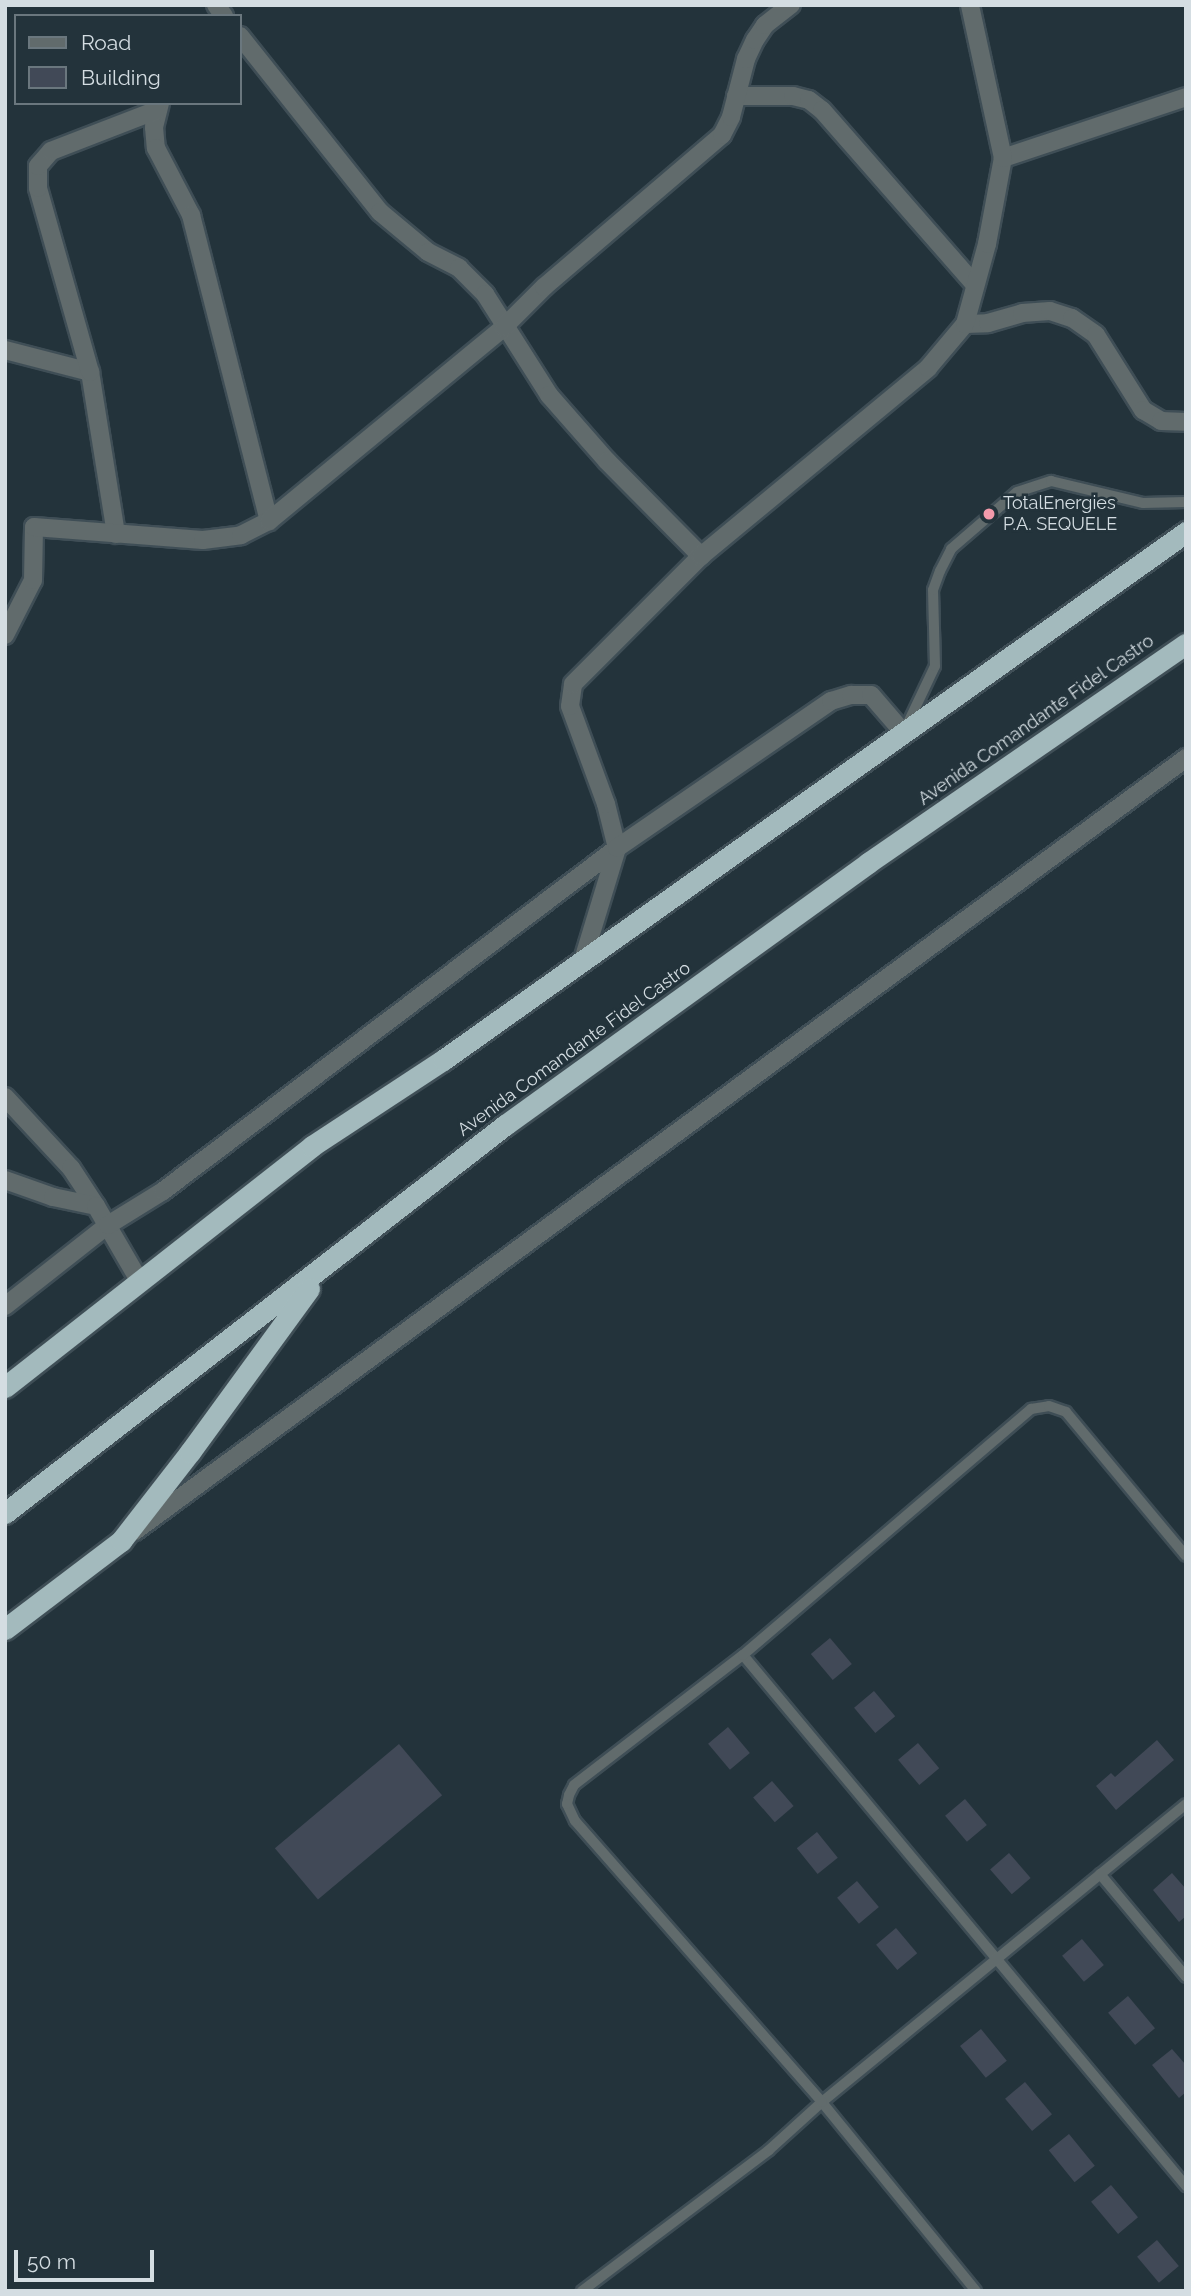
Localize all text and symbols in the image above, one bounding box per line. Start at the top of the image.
legend [14,14,242,105]
text: Road [81,30,131,55]
text: Building [81,65,161,90]
place label: TotalEnergies P.A. SEQUELE [1003,493,1117,536]
marker: TotalEnergies P.A. SEQUELE [981,506,997,522]
street label: Avenida Comandante Fidel Castro [914,630,1158,810]
street label: Avenida Comandante Fidel Castro [453,957,695,1141]
scale bar [18,2236,158,2280]
text: 50 m [27,2249,76,2274]

